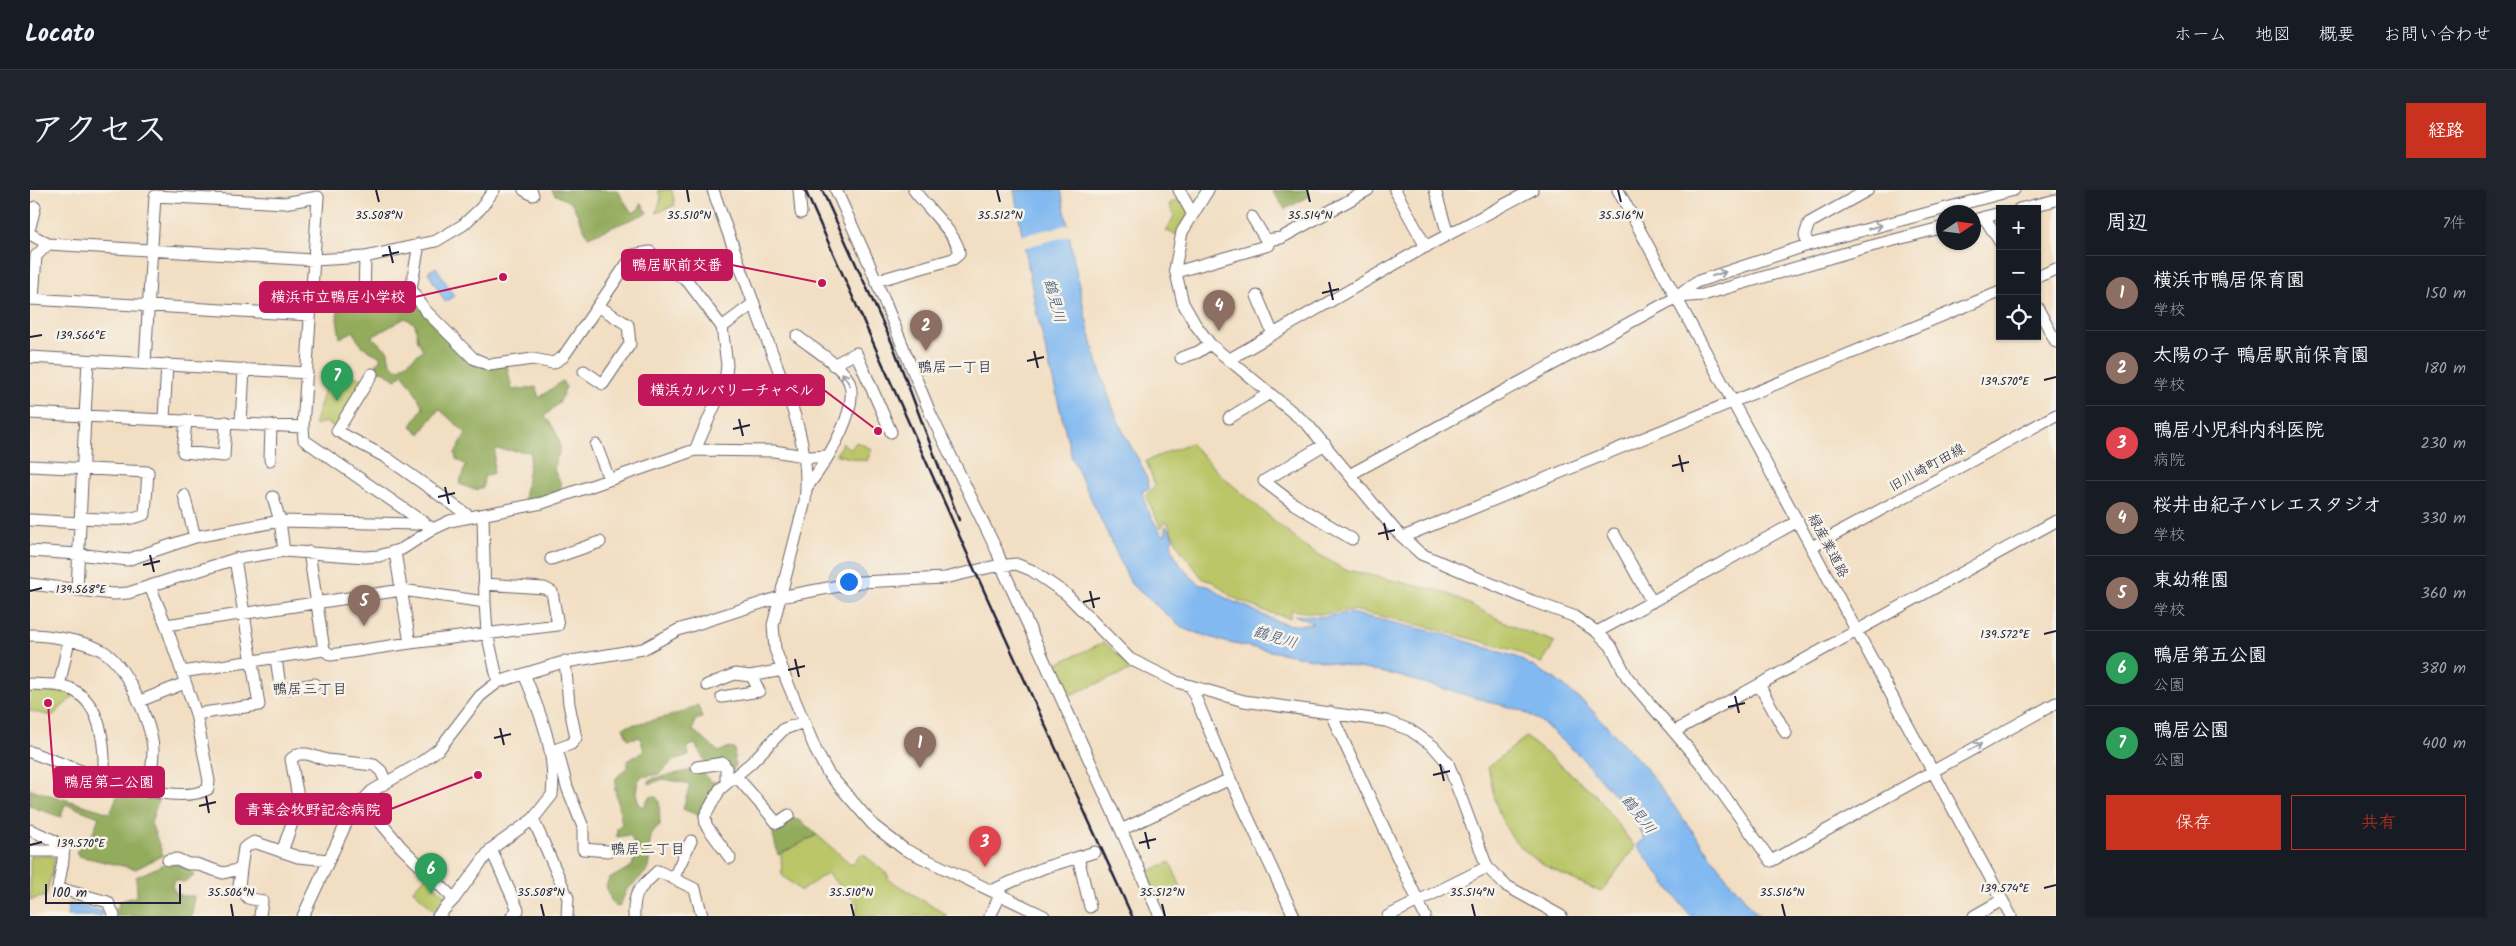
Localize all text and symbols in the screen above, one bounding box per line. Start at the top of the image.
text: Locato [25,15,95,54]
text: ホーム [2174,21,2227,50]
text: 地図 [2255,21,2291,50]
text: 概要 [2319,21,2355,50]
text: お問い合わせ [2383,21,2491,50]
button: 経路 [2406,103,2486,158]
text: アクセス [30,104,168,160]
north arrow [1936,205,1981,250]
map controls [1996,205,2041,340]
button: + [1996,205,2041,250]
text: 35.508°N [355,206,403,225]
text: 35.510°N [667,206,711,225]
text: 35.512°N [977,206,1023,225]
text: 35.514°N [1287,206,1333,225]
text: 35.516°N [1598,206,1644,225]
text: 周辺 [2106,207,2148,240]
text: 7件 [2443,211,2466,236]
one-way arrow [1866,222,1882,231]
callout: 鴨居駅前交番 [622,250,732,280]
button: − [1996,250,2041,295]
text: 鴨居駅前交番 [632,254,722,278]
text: 横浜市鴨居保育園 [2153,266,2305,296]
one-way arrow [1711,269,1727,279]
water label: 鶴見川 [1037,276,1071,326]
text: 1 [2120,281,2124,306]
text: 150 m [2425,281,2466,306]
callout: 横浜市立鴨居小学校 [260,282,415,312]
text: 横浜市立鴨居小学校 [270,286,406,310]
pin: 4 [1203,290,1235,331]
button: locate [1996,295,2041,340]
text: 学校 [2153,298,2185,323]
pin: 2 [910,310,942,351]
text: 139.566°E [56,326,107,345]
text: 太陽の子 鴨居駅前保育園 [2153,341,2369,371]
district label: 鴨居一丁目 [917,356,993,380]
text: 2 [2117,356,2127,381]
text: 180 m [2424,356,2466,381]
pin: 7 [321,360,353,401]
one-way arrow [841,372,851,386]
text: 139.570°E [1981,372,2030,391]
text: 学校 [2153,373,2185,398]
callout: 横浜カルバリーチャペル [639,375,824,405]
text: 横浜カルバリーチャペル [650,379,814,403]
text: 鴨居小児科内科医院 [2153,416,2324,446]
text: 3 [2118,431,2126,456]
text: 230 m [2420,431,2466,456]
street label: 旧川崎町田線 [1885,438,1969,498]
text: 病院 [2153,448,2185,473]
text: 桜井由紀子バレエスタジオ [2153,491,2381,521]
text: 4 [2118,506,2126,531]
text: 330 m [2421,506,2466,531]
street label: 緑産業道路 [1802,510,1854,582]
text: 学校 [2153,523,2185,548]
text: 東幼稚園 [2153,566,2229,596]
your location [836,569,862,595]
text: 139.568°E [56,580,107,599]
text: 5 [2118,581,2126,606]
text: 360 m [2421,581,2466,606]
pin: 5 [348,585,380,626]
text: 学校 [2153,598,2185,623]
water label: 鶴見川 [1250,620,1300,656]
text: 139.572°E [1980,625,2031,644]
text: 鴨居第五公園 [2153,641,2267,671]
text: 6 [2118,656,2126,681]
text: 380 m [2420,656,2466,681]
text: 公園 [2153,673,2185,698]
district label: 鴨居三丁目 [272,678,348,702]
text: 鴨居公園 [2153,716,2229,746]
pin: 1 [904,727,936,768]
text: 7 [2118,731,2126,756]
text: 400 m [2422,731,2466,756]
one-way arrow [1968,742,1983,752]
text: 公園 [2153,748,2185,773]
callout: 鴨居第二公園 [54,767,164,797]
text: 鴨居第二公園 [64,771,154,795]
water label: 鶴見川 [1615,790,1661,840]
callout: 青葉会牧野記念病院 [236,794,391,824]
button: 保存 [2106,795,2281,850]
button: 共有 [2291,795,2466,850]
text: 青葉会牧野記念病院 [245,799,381,823]
pin: 3 [969,826,1001,867]
text: 139.570°E [57,834,106,853]
district label: 鴨居二丁目 [610,838,686,862]
pin: 6 [415,853,447,894]
text: 139.574°E [1981,879,2030,898]
scale bar [45,881,181,904]
text: 100 m [52,882,87,904]
text: 35.506°N [207,883,255,902]
text: 35.508°N [517,883,565,902]
text: 35.510°N [829,883,873,902]
text: 35.512°N [1139,883,1185,902]
text: 35.514°N [1449,883,1495,902]
text: 35.516°N [1759,883,1805,902]

